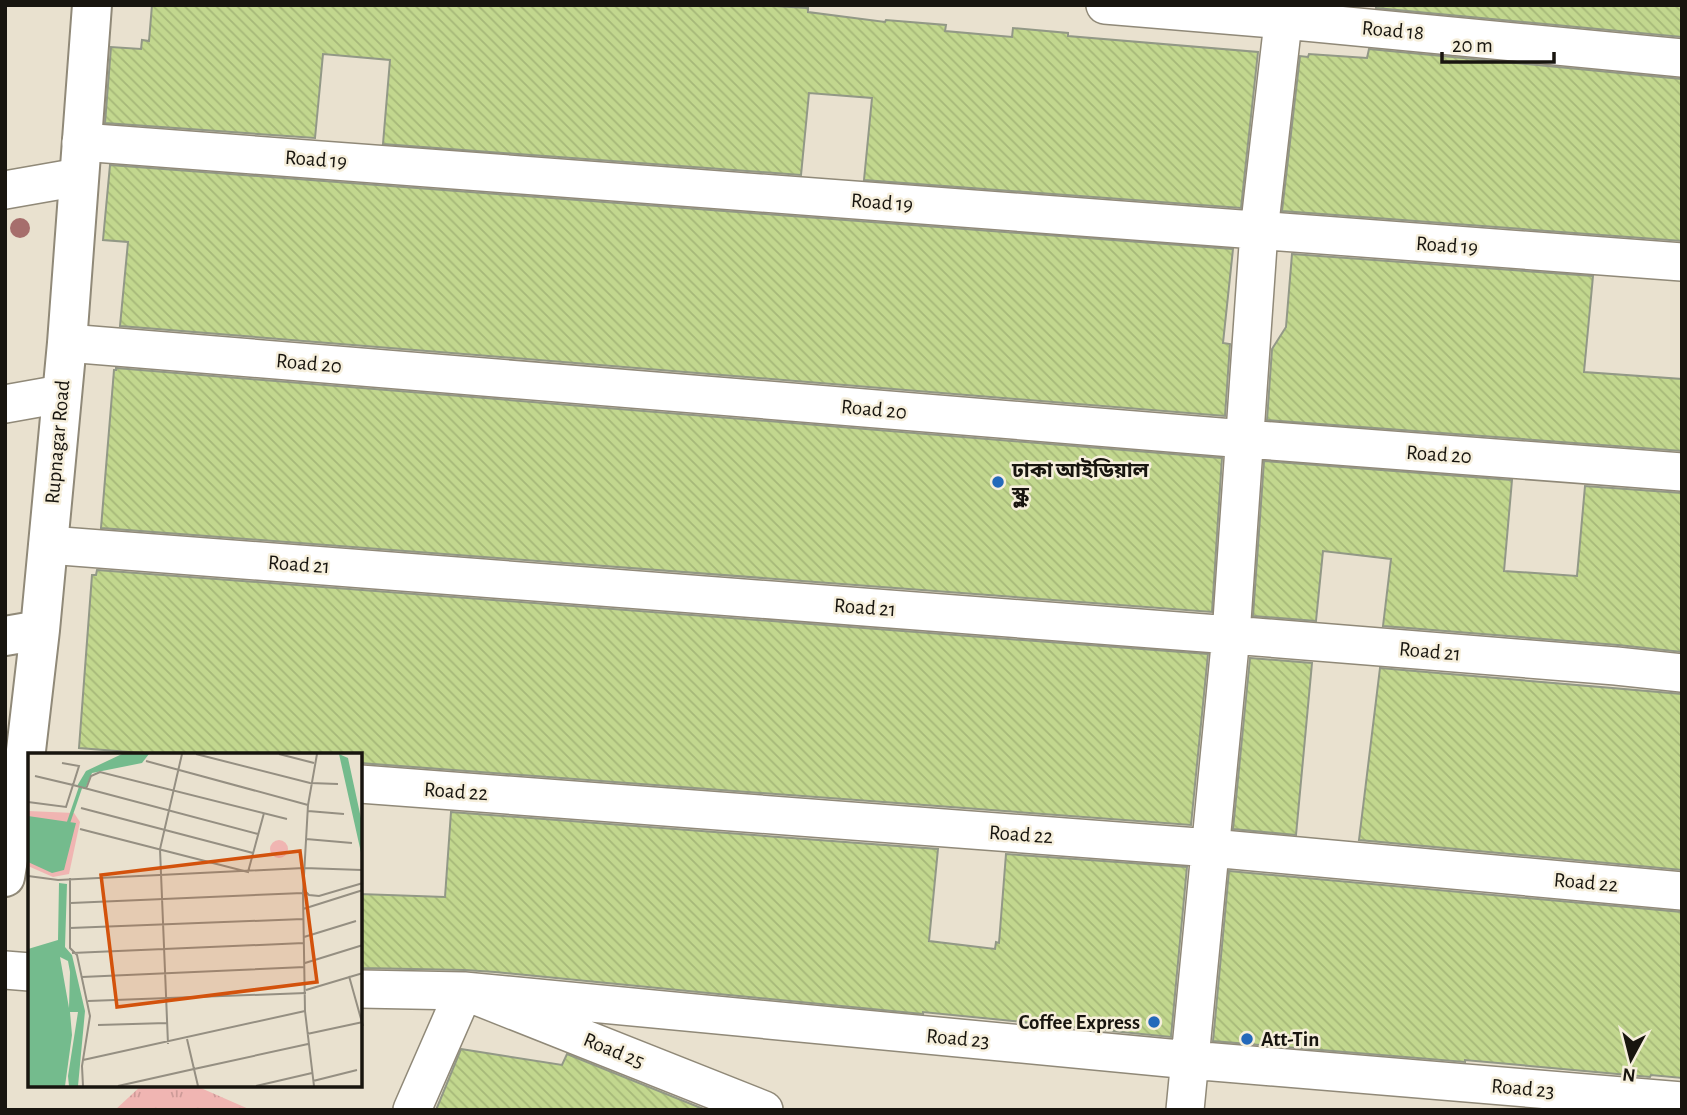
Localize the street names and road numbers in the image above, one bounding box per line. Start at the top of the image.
street label: Road 18 [1361,17,1425,44]
street label: Road 19 [284,147,348,172]
street label: Road 19 [850,190,914,215]
street label: Road 19 [1415,233,1479,258]
street label: Road 20 [275,350,343,377]
street label: Rupnagar Road [42,379,73,505]
street label: Road 20 [840,396,908,423]
street label: Road 20 [1405,442,1473,467]
street label: Road 21 [267,552,331,577]
street label: Road 21 [833,595,897,620]
street label: Road 21 [1398,638,1462,665]
street label: Road 22 [423,779,489,804]
street label: Road 22 [988,822,1054,847]
street label: Road 22 [1553,869,1619,896]
street label: Road 23 [925,1025,990,1052]
street label: Road 25 [580,1029,647,1072]
street label: Road 23 [1490,1075,1555,1102]

